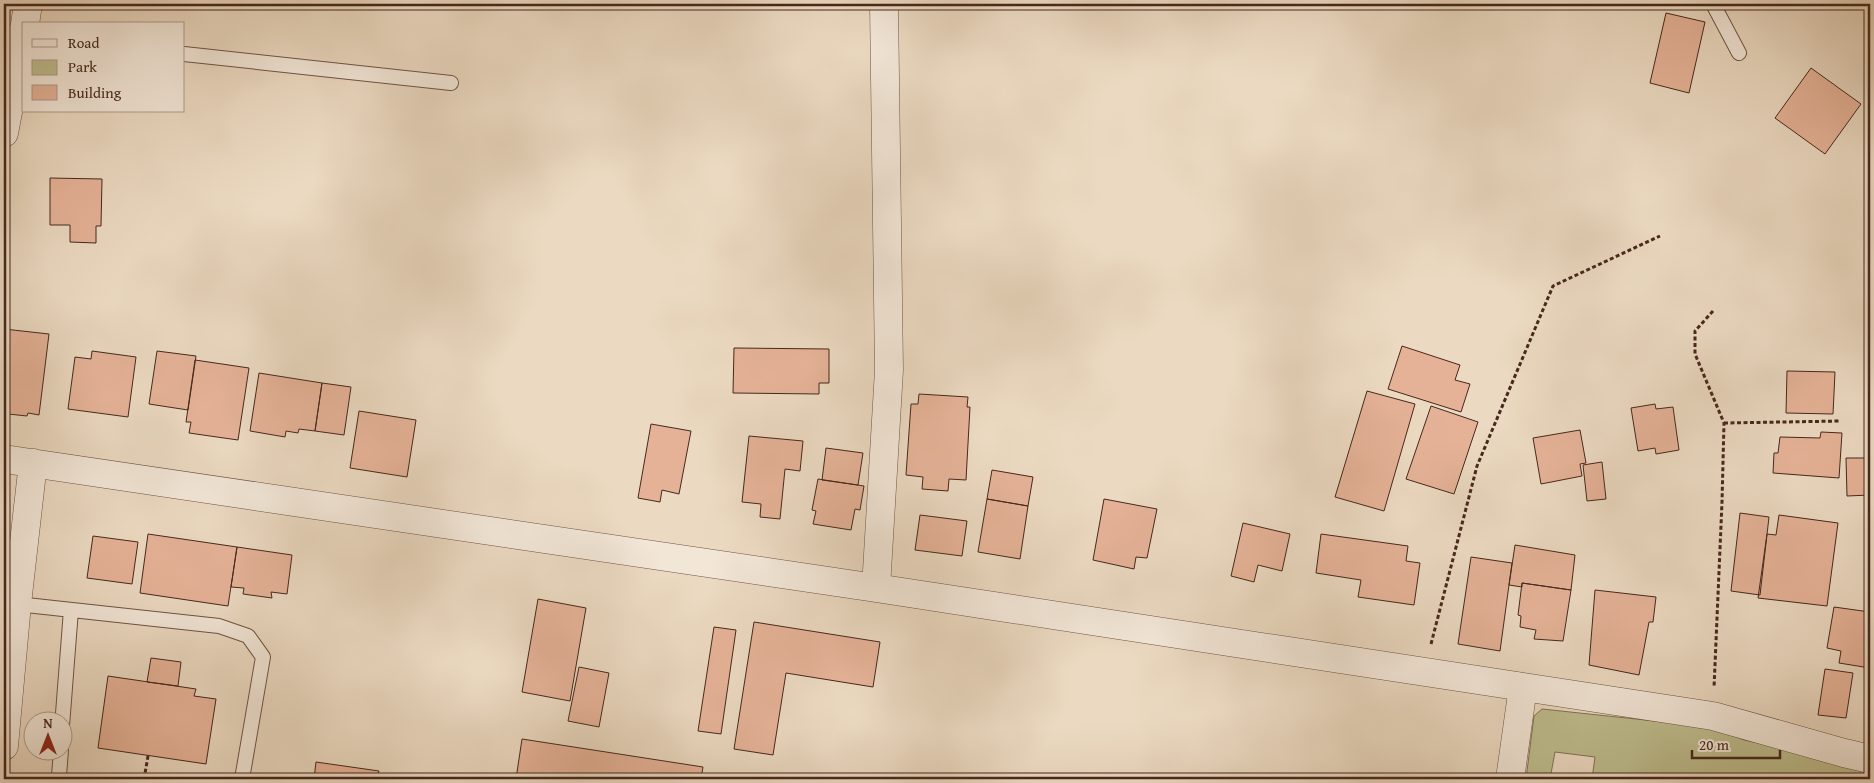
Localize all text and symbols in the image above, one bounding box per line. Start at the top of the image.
legend [22,22,185,112]
text: Road [68,32,99,53]
text: Park [68,56,97,77]
text: Building [68,82,122,103]
north arrow [22,710,72,760]
text: N [43,713,53,733]
scale bar [1692,728,1779,760]
text: 20 m [1699,734,1730,755]

